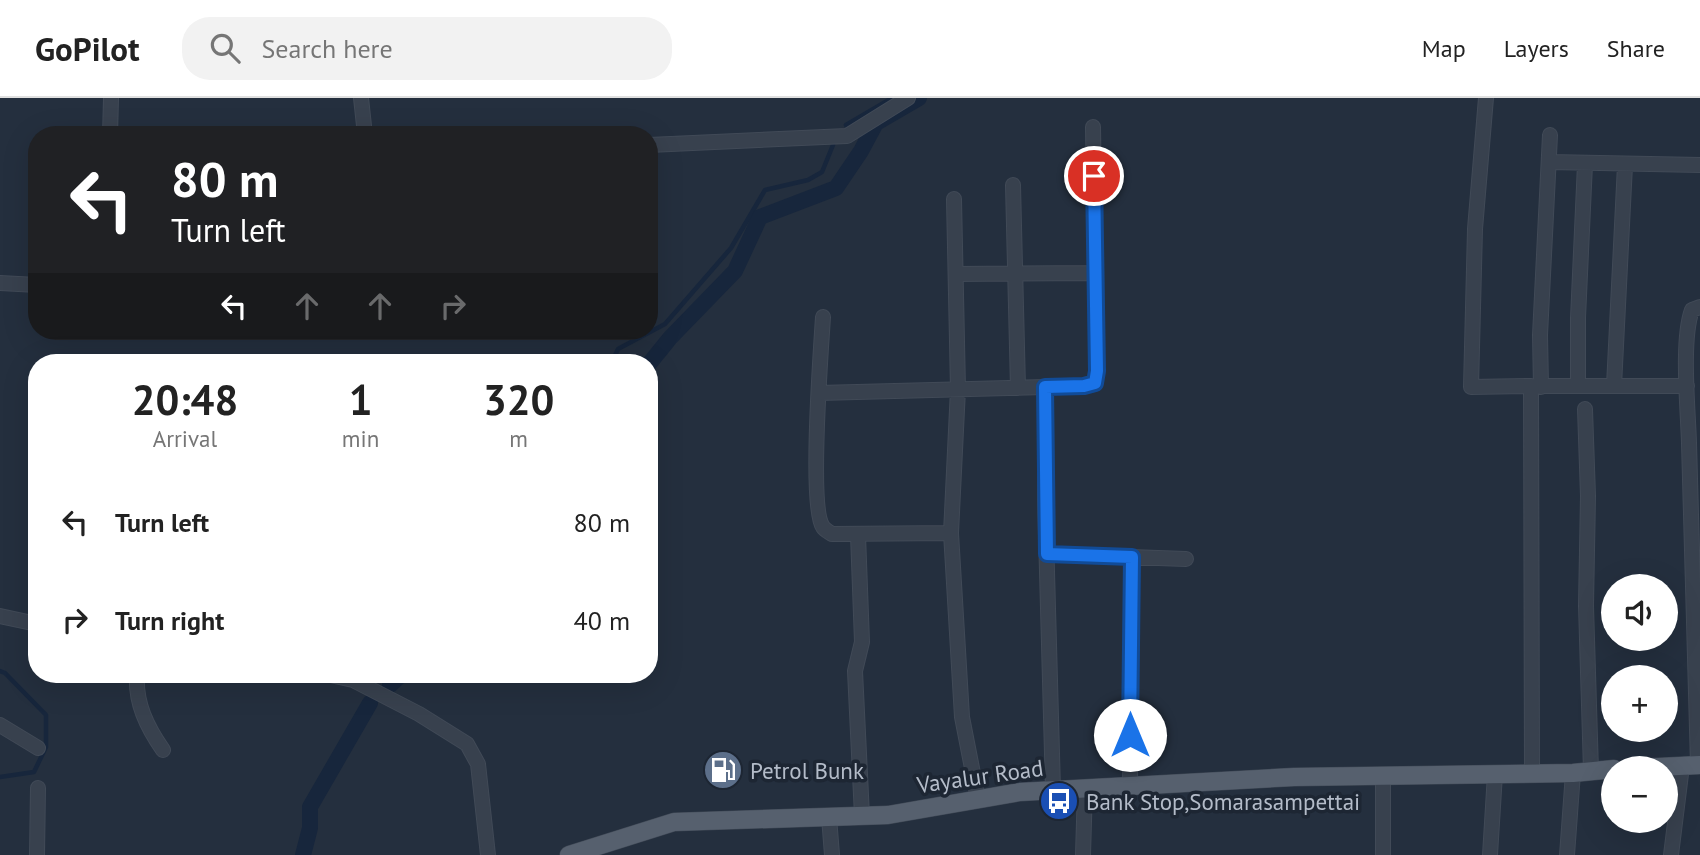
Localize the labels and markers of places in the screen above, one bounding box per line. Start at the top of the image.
pin [1064,146,1124,206]
fuel station icon: Petrol Bunk [702,749,744,791]
place label: Petrol Bunk [750,756,864,785]
bus stop icon: Bank Stop,Somarasampettai [1038,780,1080,822]
place label: Bank Stop,Somarasampettai [1086,787,1360,816]

